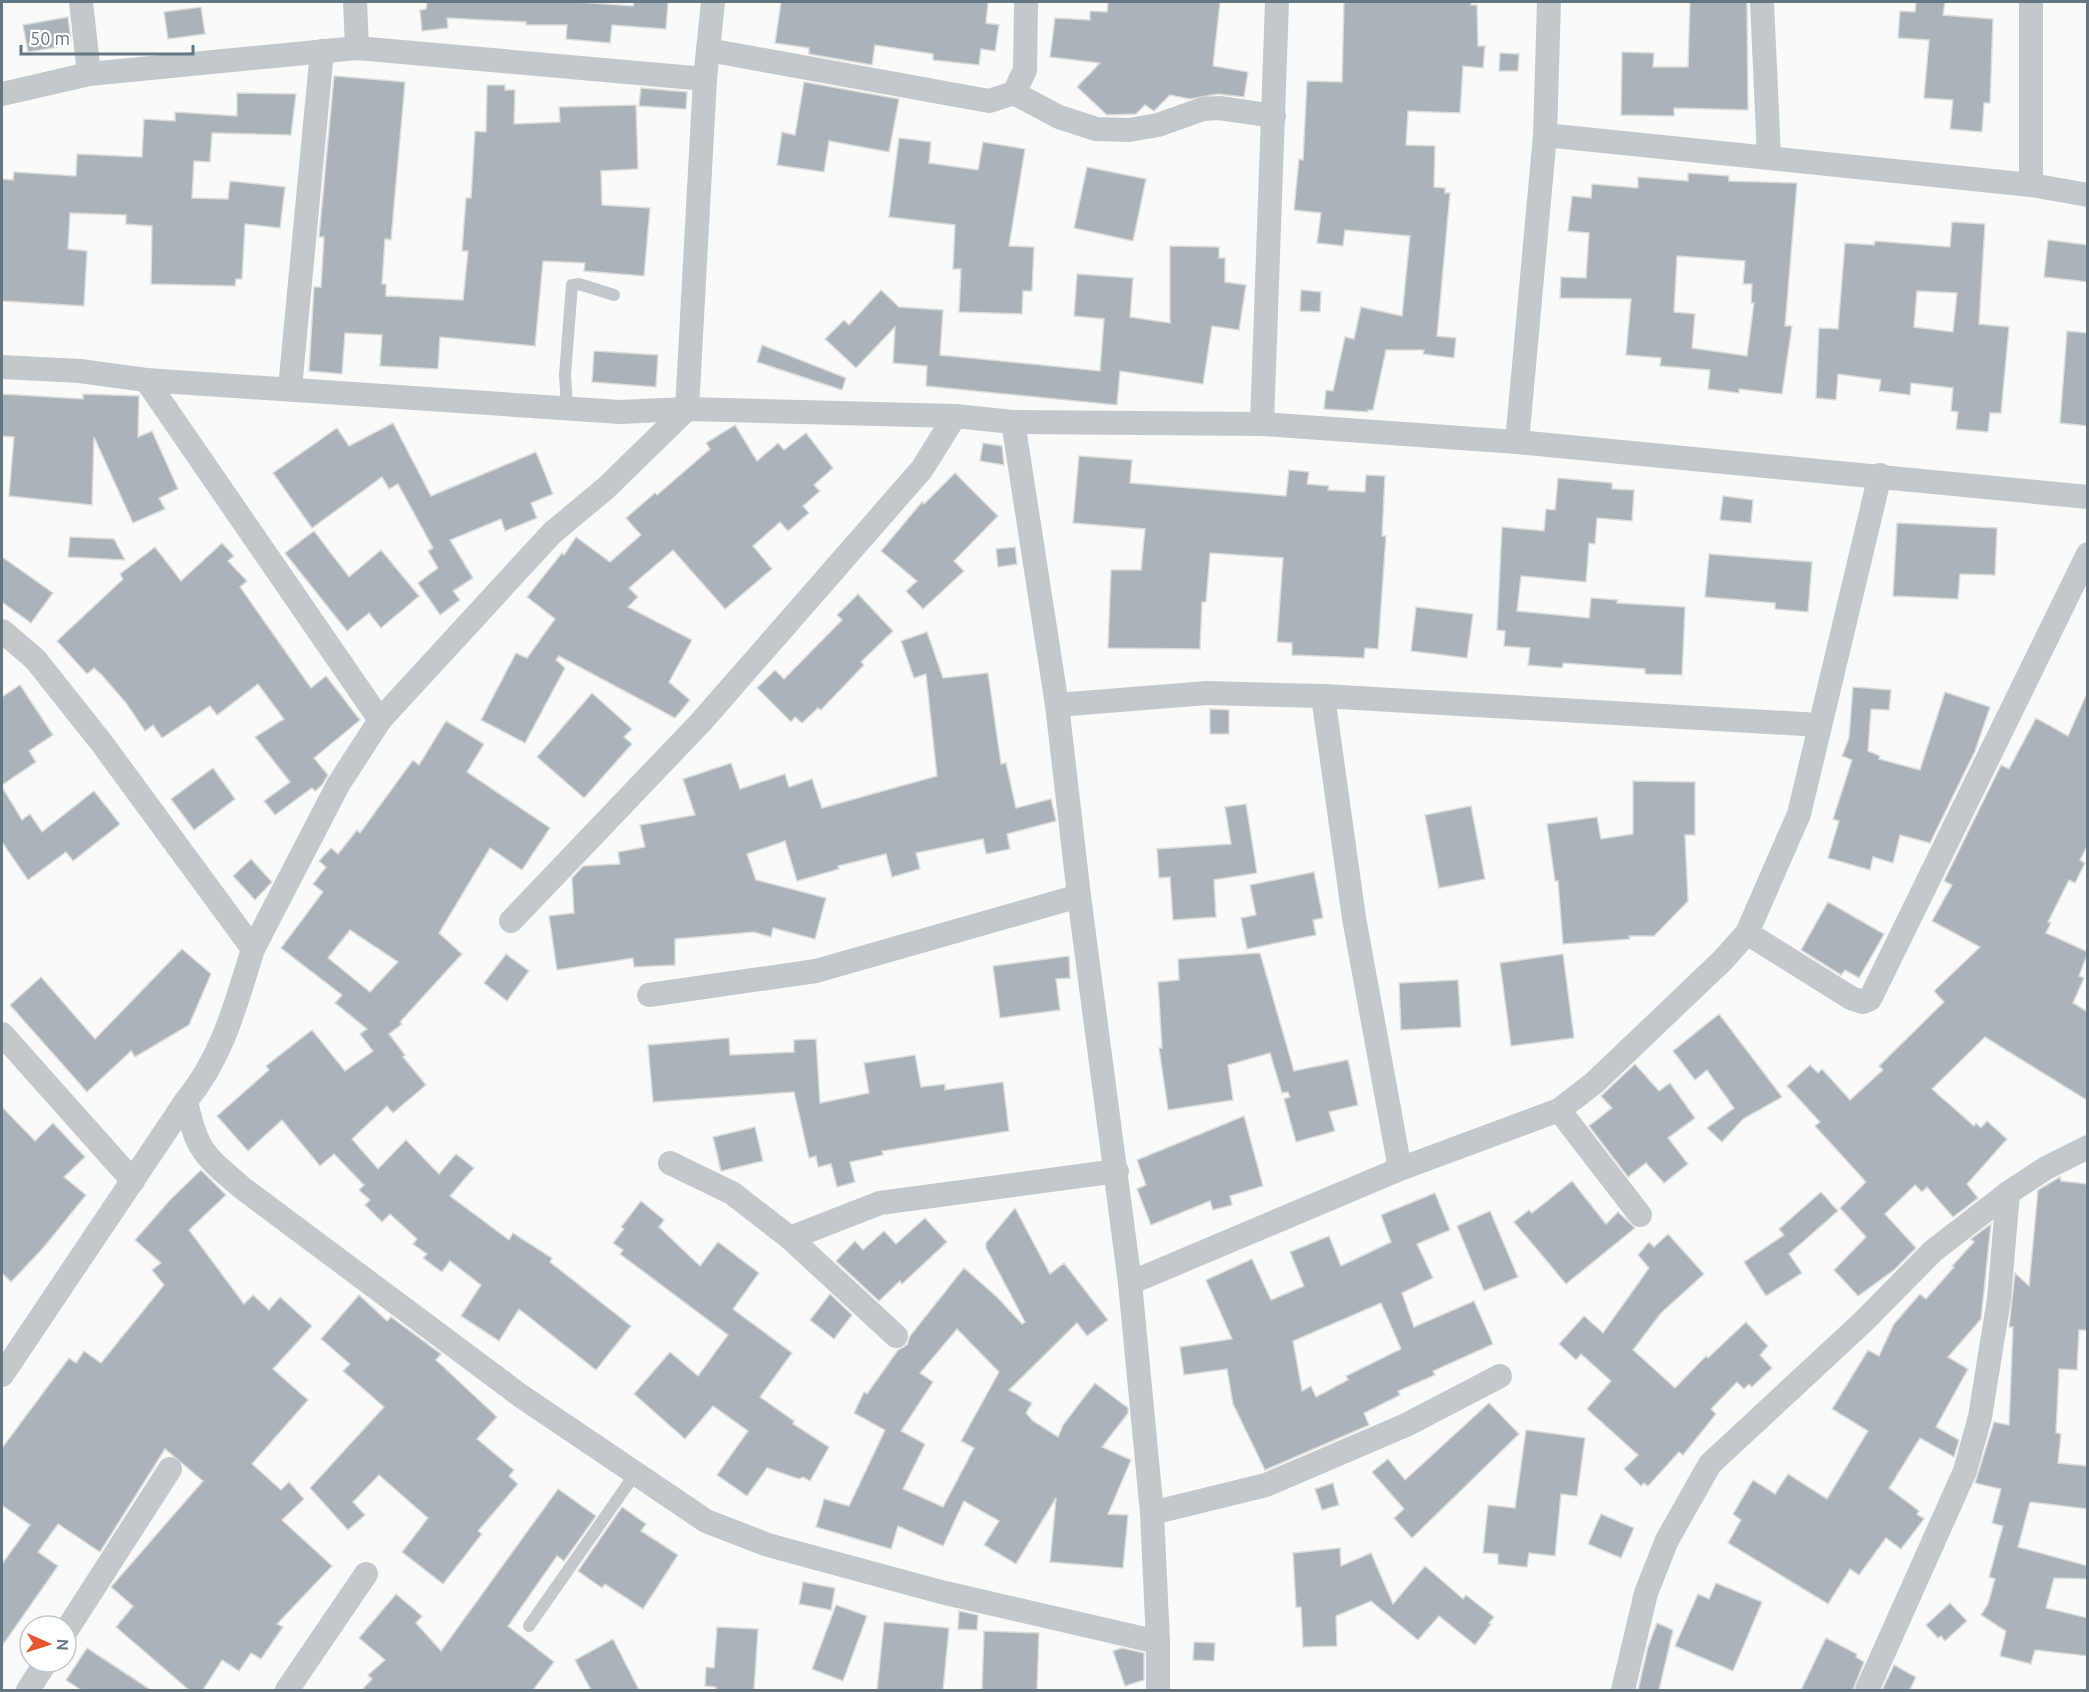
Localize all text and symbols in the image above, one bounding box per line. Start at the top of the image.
scale bar [21,18,194,56]
text: 50 m [30,28,70,48]
north arrow [18,1614,78,1674]
text: N [54,1638,72,1651]

